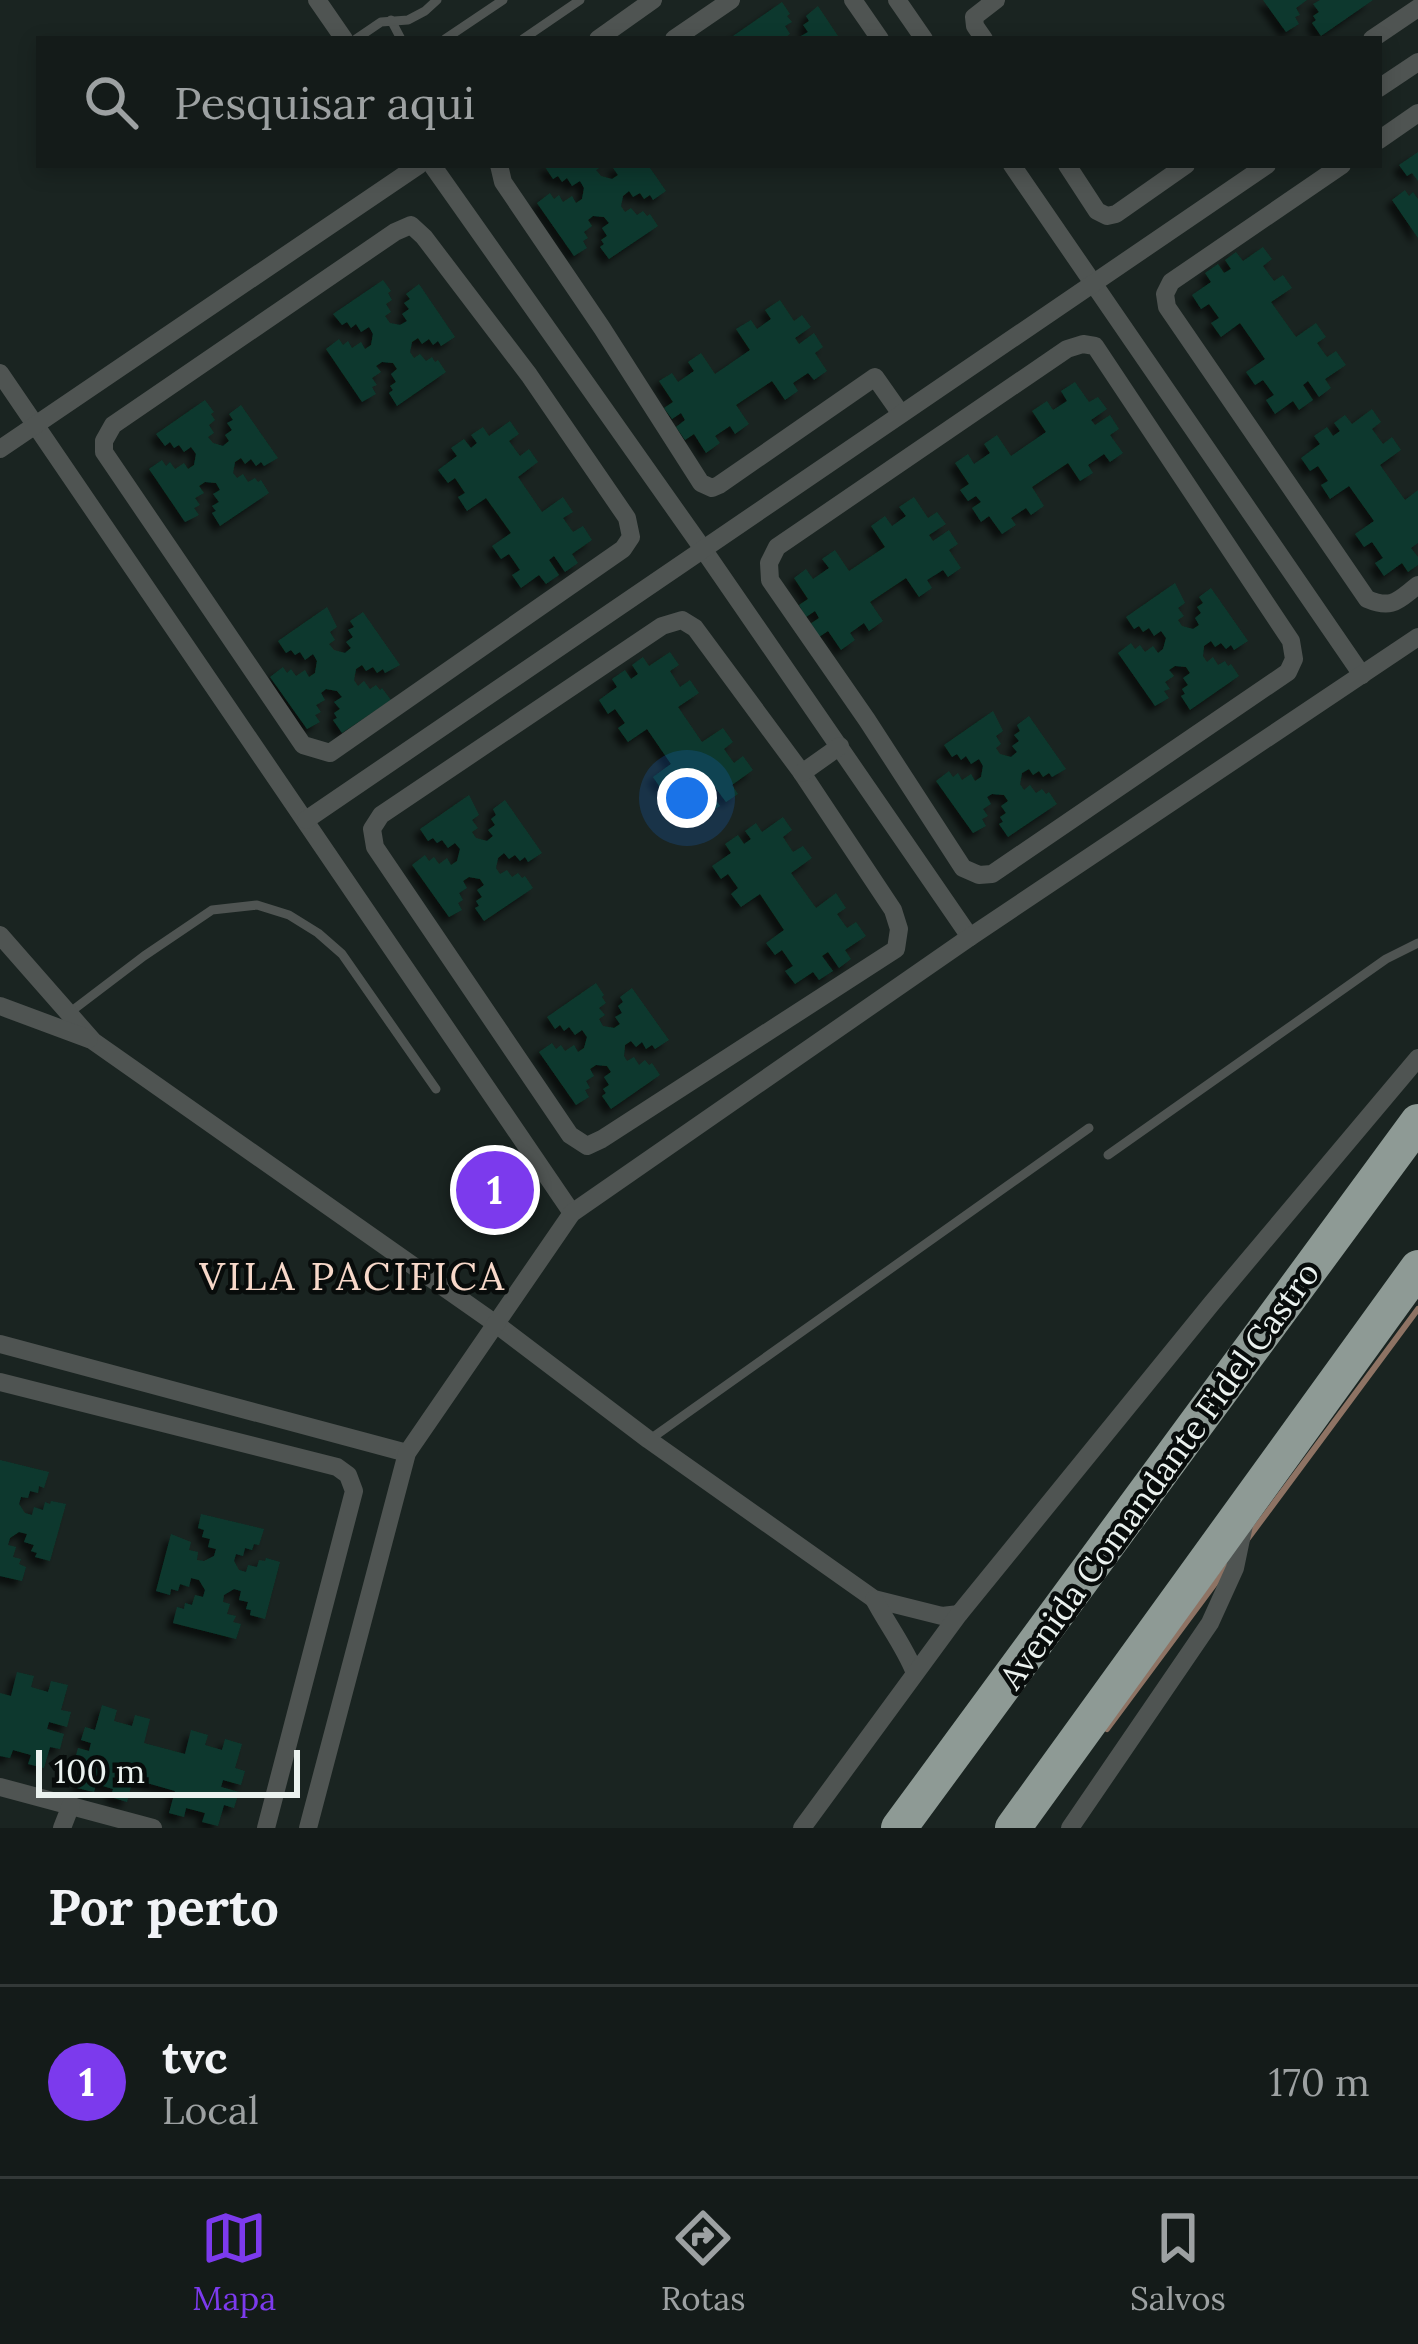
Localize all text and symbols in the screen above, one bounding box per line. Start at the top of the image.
search box [36,36,1382,168]
icon: search [78,69,144,135]
text: Pesquisar aqui [174,74,475,131]
your location [657,768,717,828]
pin: 1 [456,1145,534,1235]
district label: VILA PACIFICA [198,1251,507,1301]
street label: Avenida Comandante Fidel Castro [989,1253,1328,1698]
scale bar [36,1744,300,1797]
text: 100 m [54,1750,145,1792]
text: Por perto [48,1874,279,1939]
text: tvc [162,2028,228,2085]
text: 1 [79,2057,95,2107]
text: 170 m [1268,2057,1370,2107]
text: Local [162,2085,259,2135]
tab: Mapa [192,2205,276,2319]
tab: Rotas [661,2205,746,2319]
tab: Salvos [1130,2205,1226,2319]

